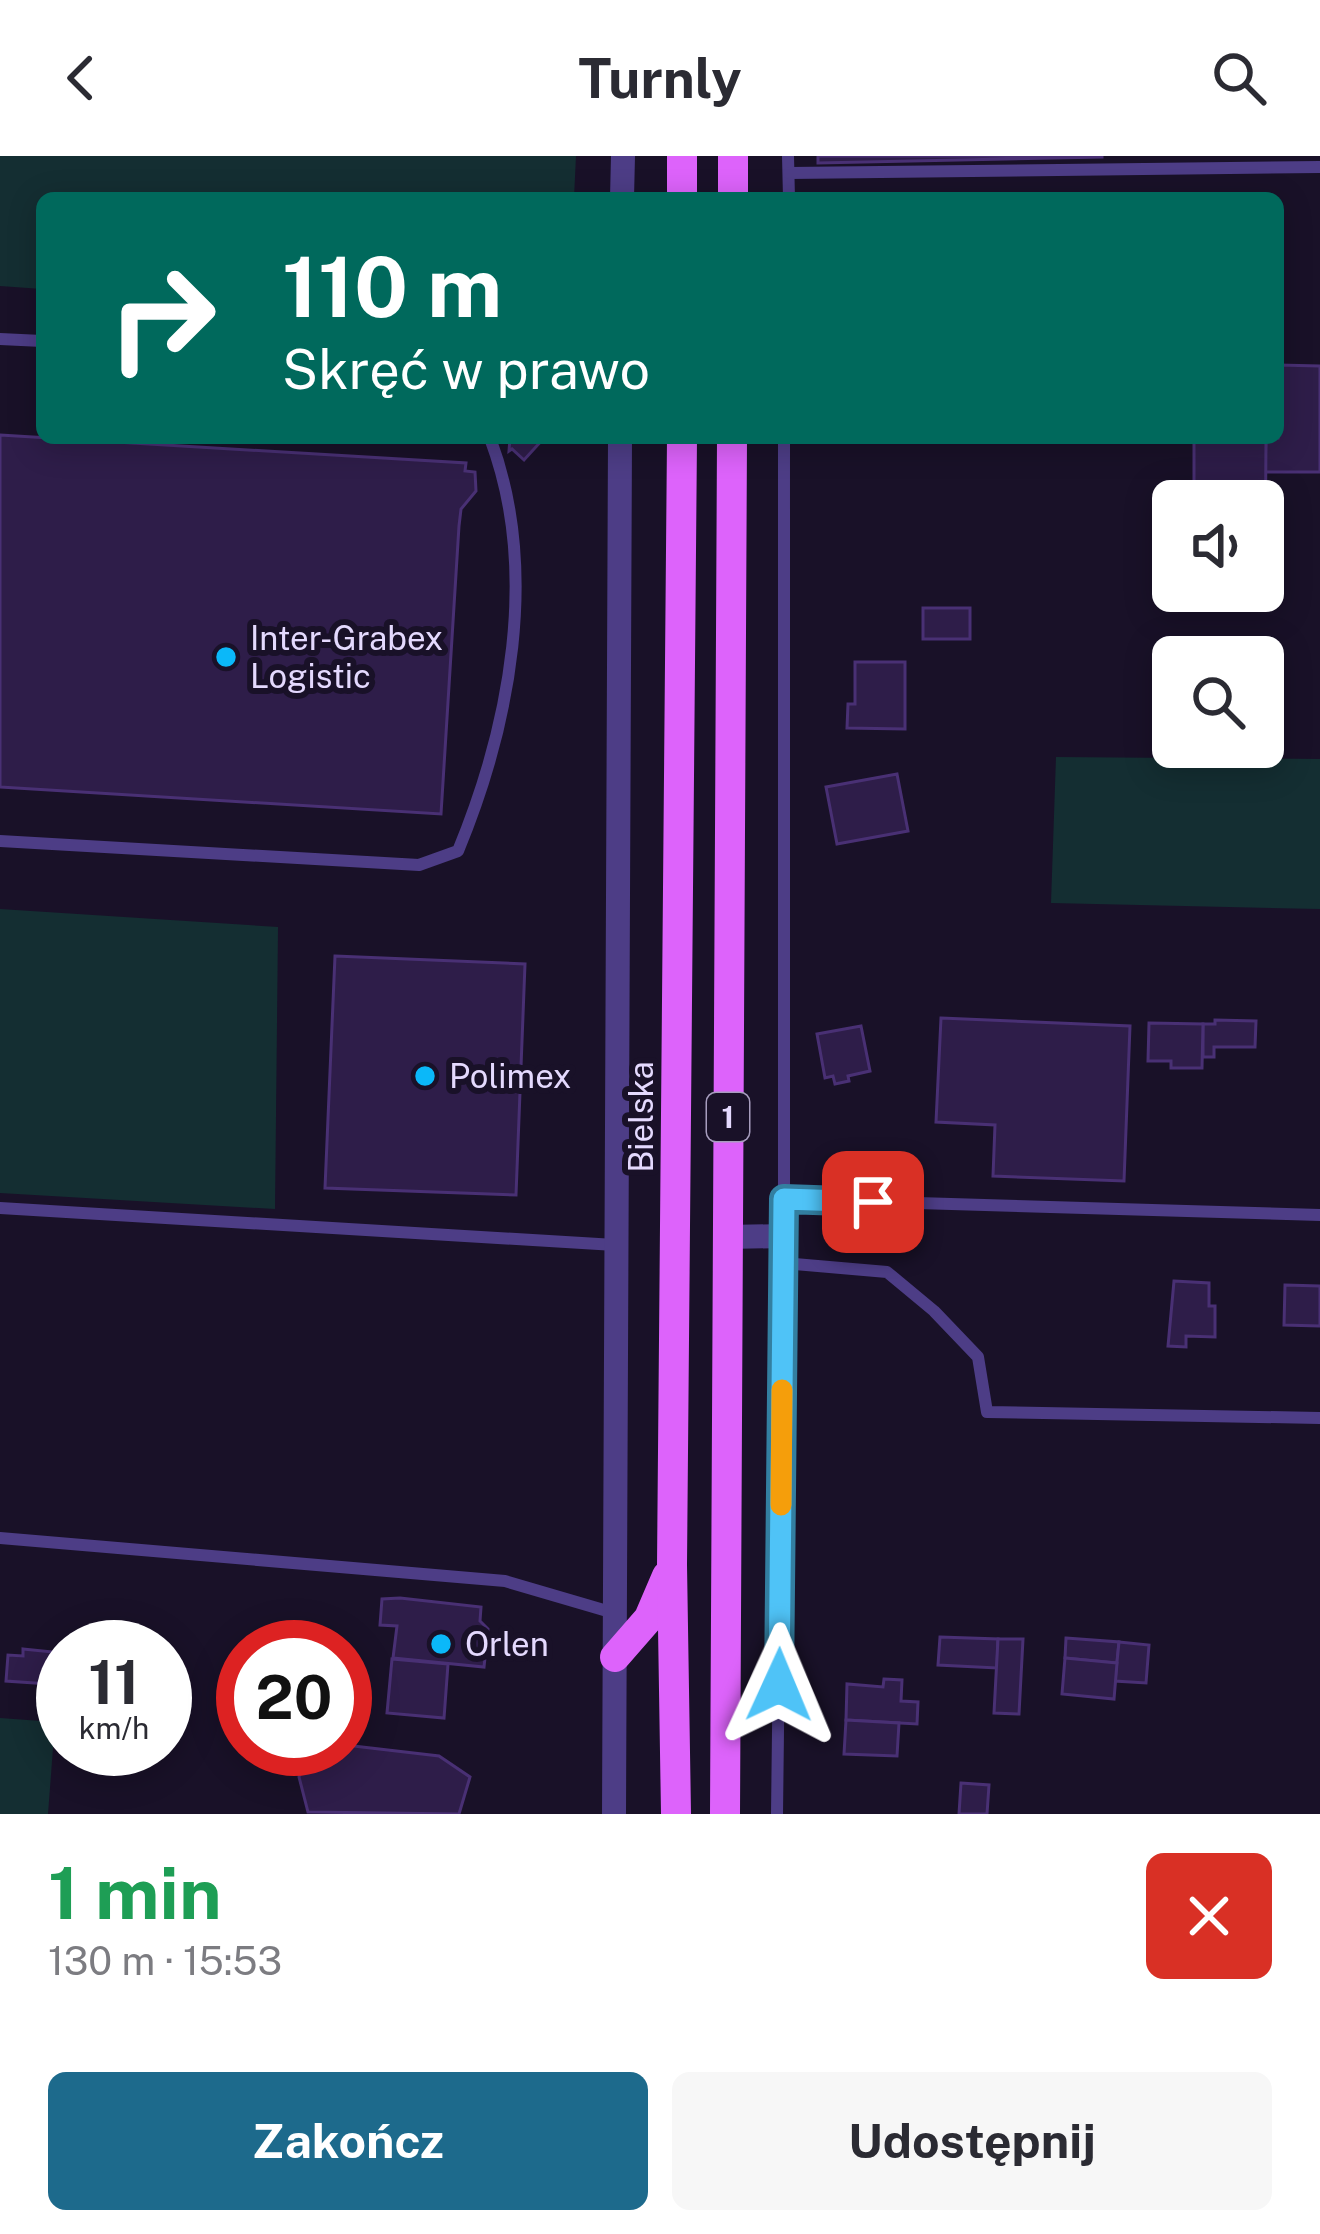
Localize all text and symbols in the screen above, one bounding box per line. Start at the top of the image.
icon: back [48,45,114,111]
icon: search [1206,45,1272,111]
text: Turnly [578,47,742,110]
text: 110 m [282,237,502,336]
icon: right [84,240,240,396]
text: Skręć w prawo [282,338,650,401]
map controls [1152,480,1284,768]
button: sound [1152,480,1284,612]
place label: Inter-Grabex Logistic [250,619,443,695]
button: search [1152,636,1284,768]
marker: Inter-Grabex Logistic [213,644,239,670]
place label: Polimex [449,1057,571,1095]
street label: Bielska [622,1061,660,1173]
marker: Polimex [412,1063,438,1089]
road number: 1 [707,1093,749,1141]
pin [822,1151,924,1253]
icon: arrive [840,1169,906,1235]
speed limit sign: 20 [216,1620,372,1776]
position arrow [716,1622,842,1748]
place label: Orlen [465,1625,549,1663]
marker: Orlen [428,1631,454,1657]
text: 11 [88,1647,140,1718]
text: km/h [79,1710,149,1746]
text: 1 min [48,1851,222,1935]
button: close [1146,1853,1272,1979]
text: 130 m · 15:53 [48,1938,282,1984]
button: Zakończ [48,2072,648,2210]
button: Udostępnij [672,2072,1272,2210]

